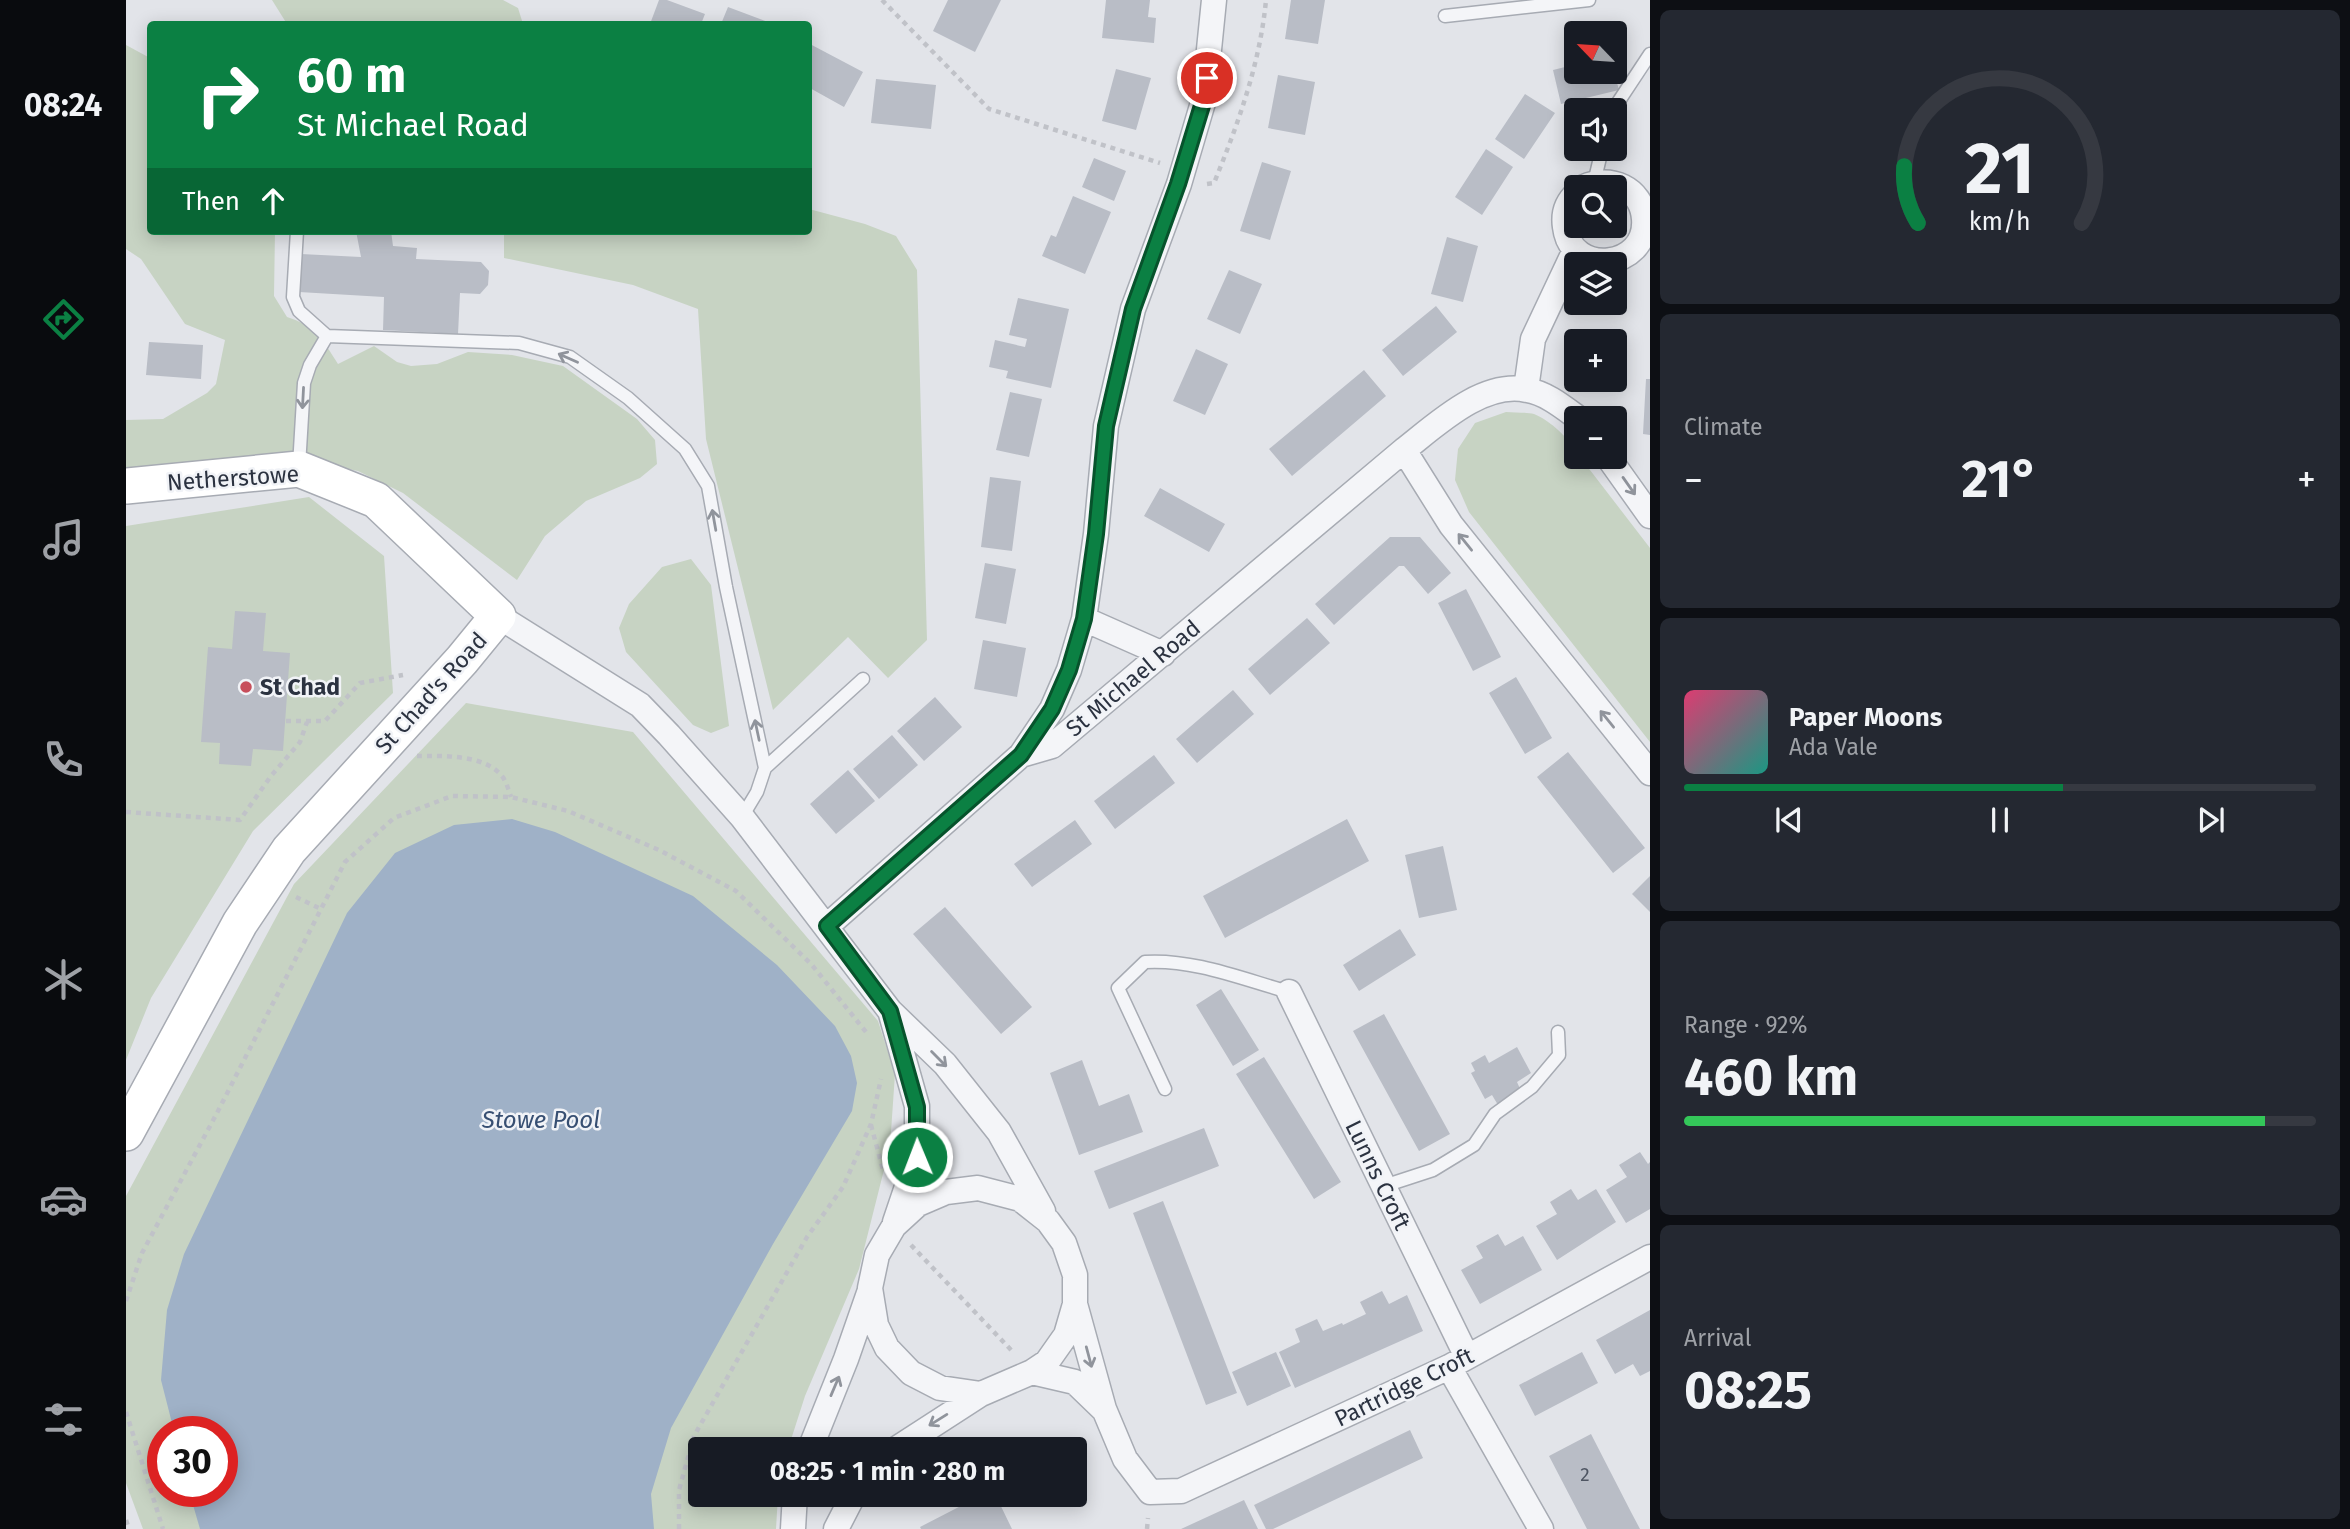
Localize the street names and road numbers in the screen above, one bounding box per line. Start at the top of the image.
street label: Netherstowe [166,459,300,497]
street label: St Michael Road [1060,614,1206,742]
street label: St Chad's Road [369,626,493,760]
street label: Lunns Croft [1339,1116,1417,1235]
street label: Partridge Croft [1330,1341,1479,1433]

